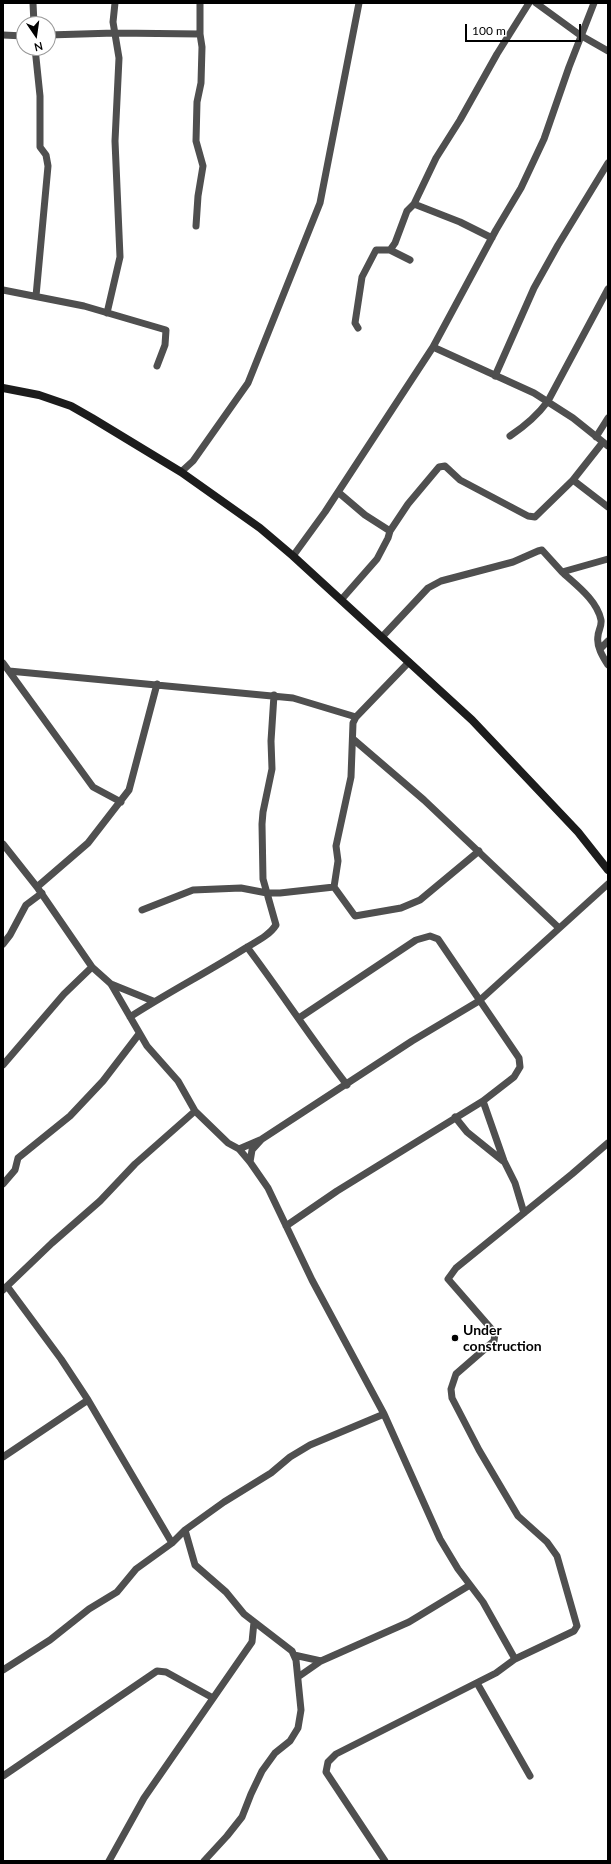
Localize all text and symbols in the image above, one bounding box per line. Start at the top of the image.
north arrow [16,16,56,56]
scale bar [467,16,583,42]
text: 100 m [472,23,506,38]
text: N [33,40,44,54]
place label: Under construction [463,1322,542,1354]
marker: Under construction [450,1333,460,1343]

